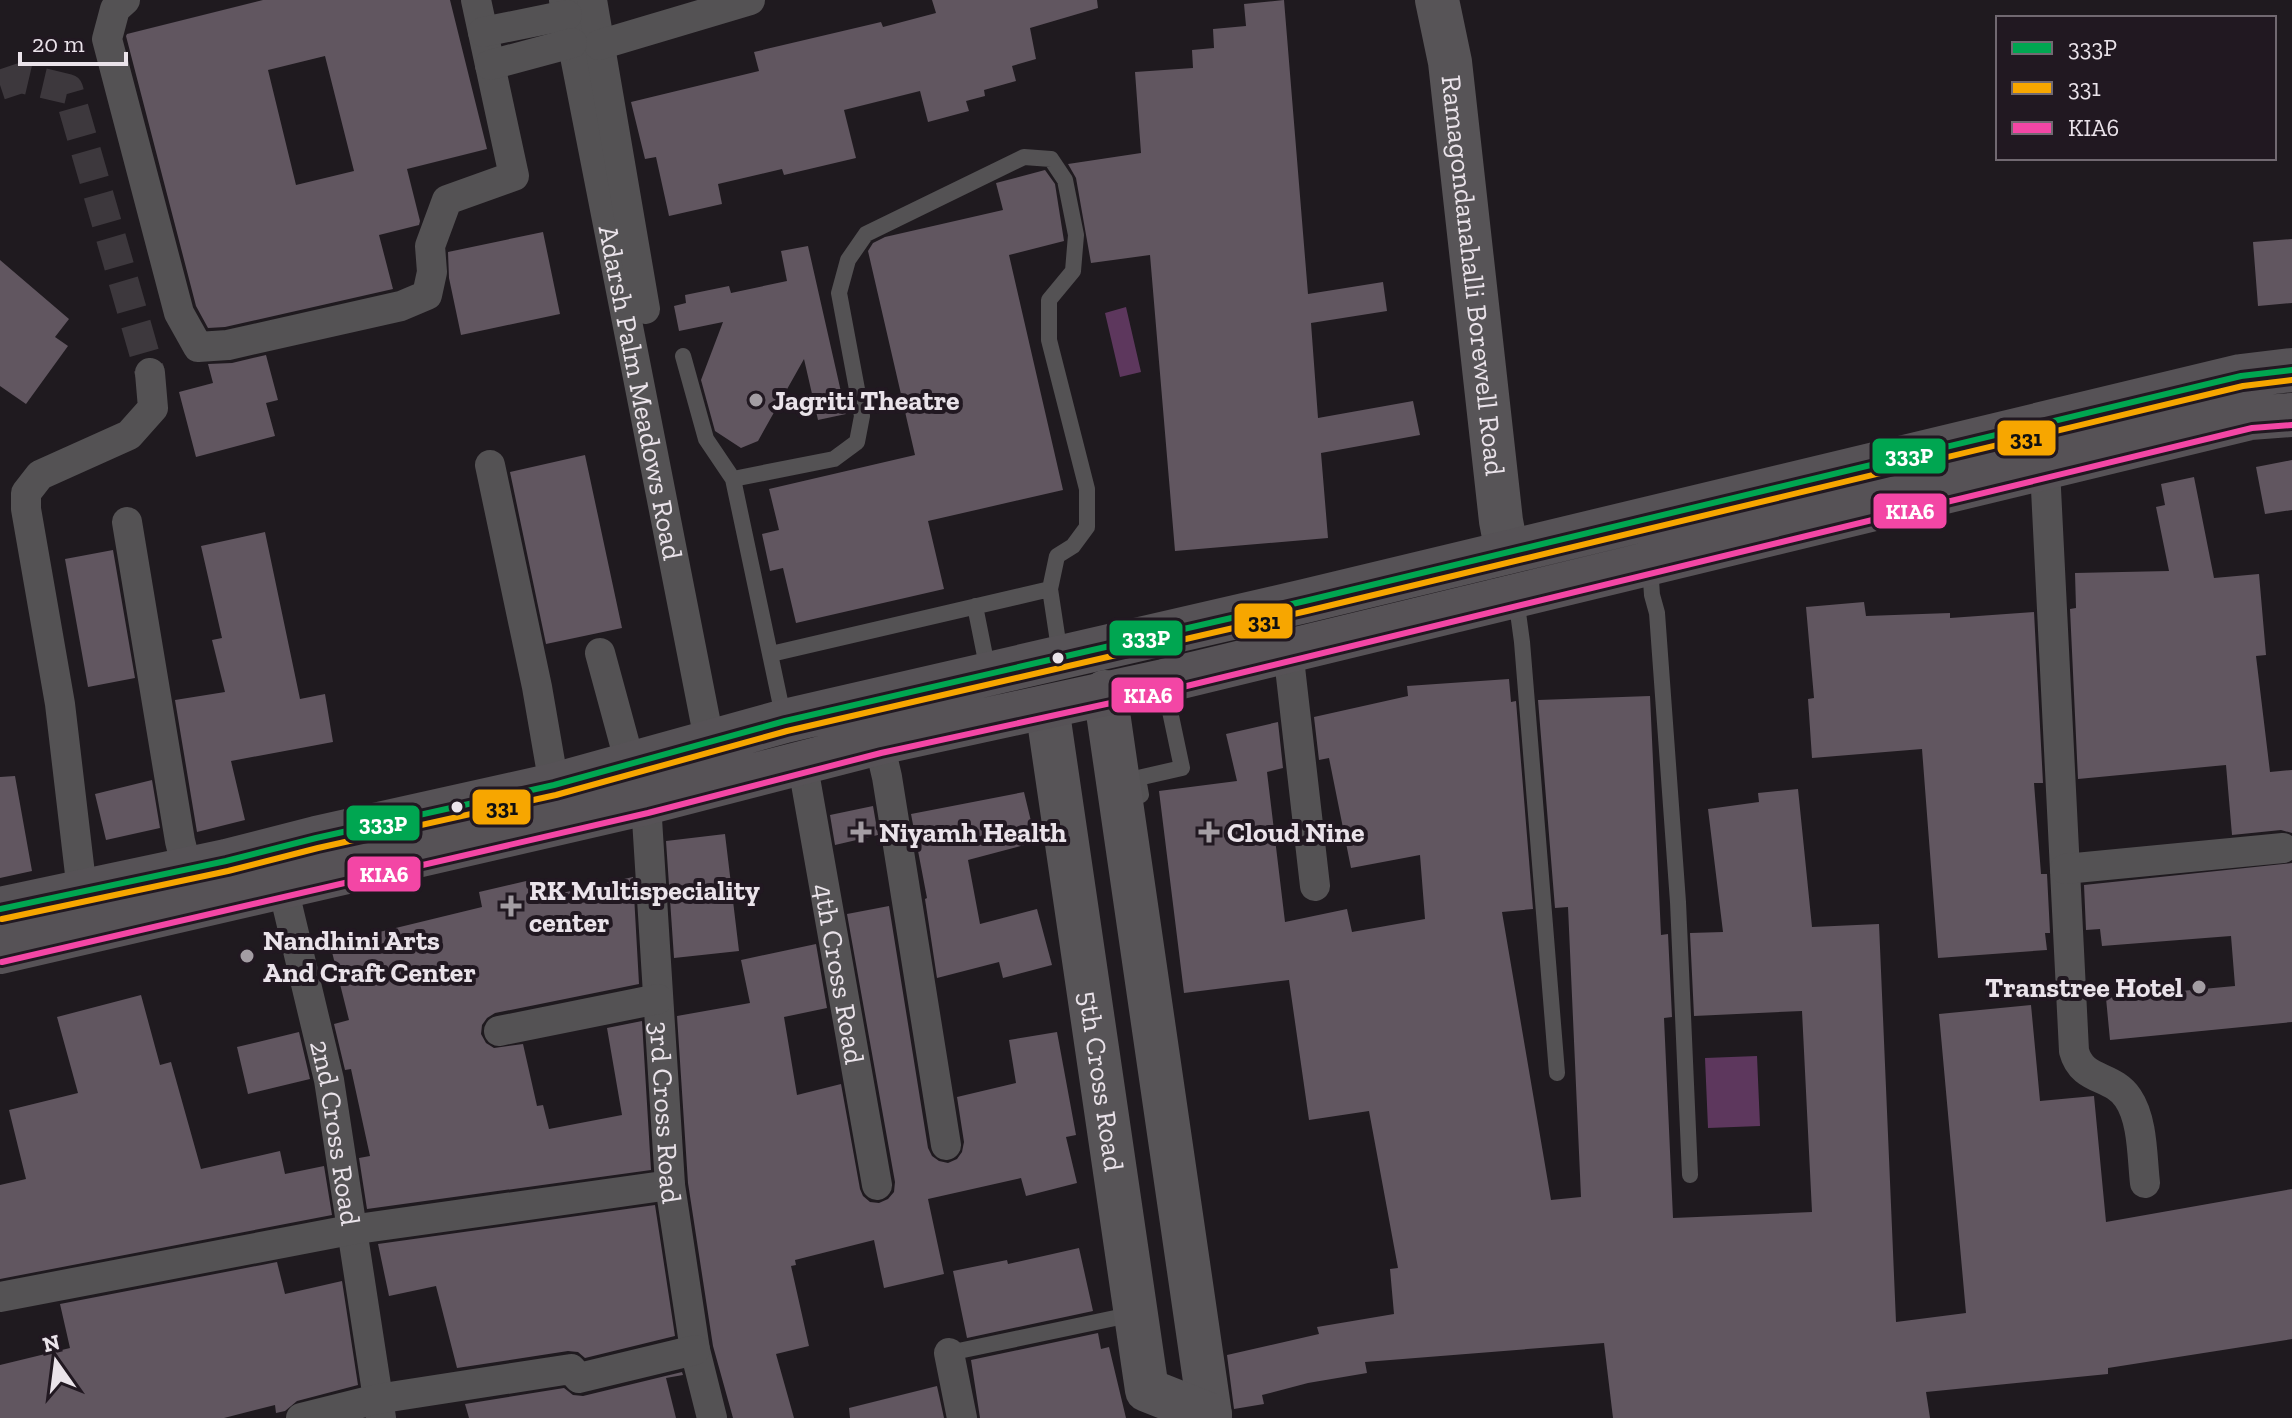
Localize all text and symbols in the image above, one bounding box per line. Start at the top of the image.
scale bar [20,16,126,66]
legend [1996,16,2276,160]
text: 20 m [32,29,85,58]
text: 333P [2068,33,2117,62]
street label: Ramagondanahalli Borewell Road [1435,73,1512,477]
text: 331 [2068,73,2101,102]
text: KIA6 [2068,113,2119,142]
street label: Adarsh Palm Meadows Road [592,222,690,563]
place label: Jagriti Theatre [772,384,960,417]
marker: Jagriti Theatre [747,391,765,409]
line badge: 331 [1996,419,2057,457]
text: 331 [2010,425,2042,452]
line badge: 333P [1871,437,1947,475]
text: 333P [1885,442,1933,469]
line badge: KIA6 [1872,492,1948,530]
text: KIA6 [1885,498,1935,525]
line badge: 331 [1233,602,1294,640]
text: 331 [1248,608,1280,635]
line badge: 333P [1108,619,1184,657]
text: 333P [1122,624,1170,651]
unlabelled marker [1050,650,1066,666]
line badge: KIA6 [1110,676,1185,714]
text: KIA6 [1123,682,1173,709]
line badge: 331 [471,788,532,826]
text: 331 [486,794,518,821]
unlabelled marker [449,799,465,815]
line badge: 333P [345,804,421,842]
text: 333P [359,810,407,837]
place label: Niyamh Health [879,816,1067,849]
place label: Cloud Nine [1227,816,1364,849]
marker: Niyamh Health [850,821,872,843]
marker: Cloud Nine [1198,821,1220,843]
line badge: KIA6 [346,855,422,893]
text: KIA6 [359,861,409,888]
place label: RK Multispeciality center [529,874,760,939]
street label: 4th Cross Road [807,881,872,1066]
marker: RK Multispeciality center [500,895,522,917]
place label: Nandhini Arts And Craft Center [263,924,476,989]
marker: Nandhini Arts And Craft Center [238,947,256,965]
place label: Transtree Hotel [1985,971,2183,1004]
marker: Transtree Hotel [2190,978,2208,996]
street label: 5th Cross Road [1072,989,1131,1173]
street label: 3rd Cross Road [643,1020,689,1206]
street label: 2nd Cross Road [303,1037,368,1228]
north arrow [16,1322,96,1402]
text: N [40,1328,63,1358]

